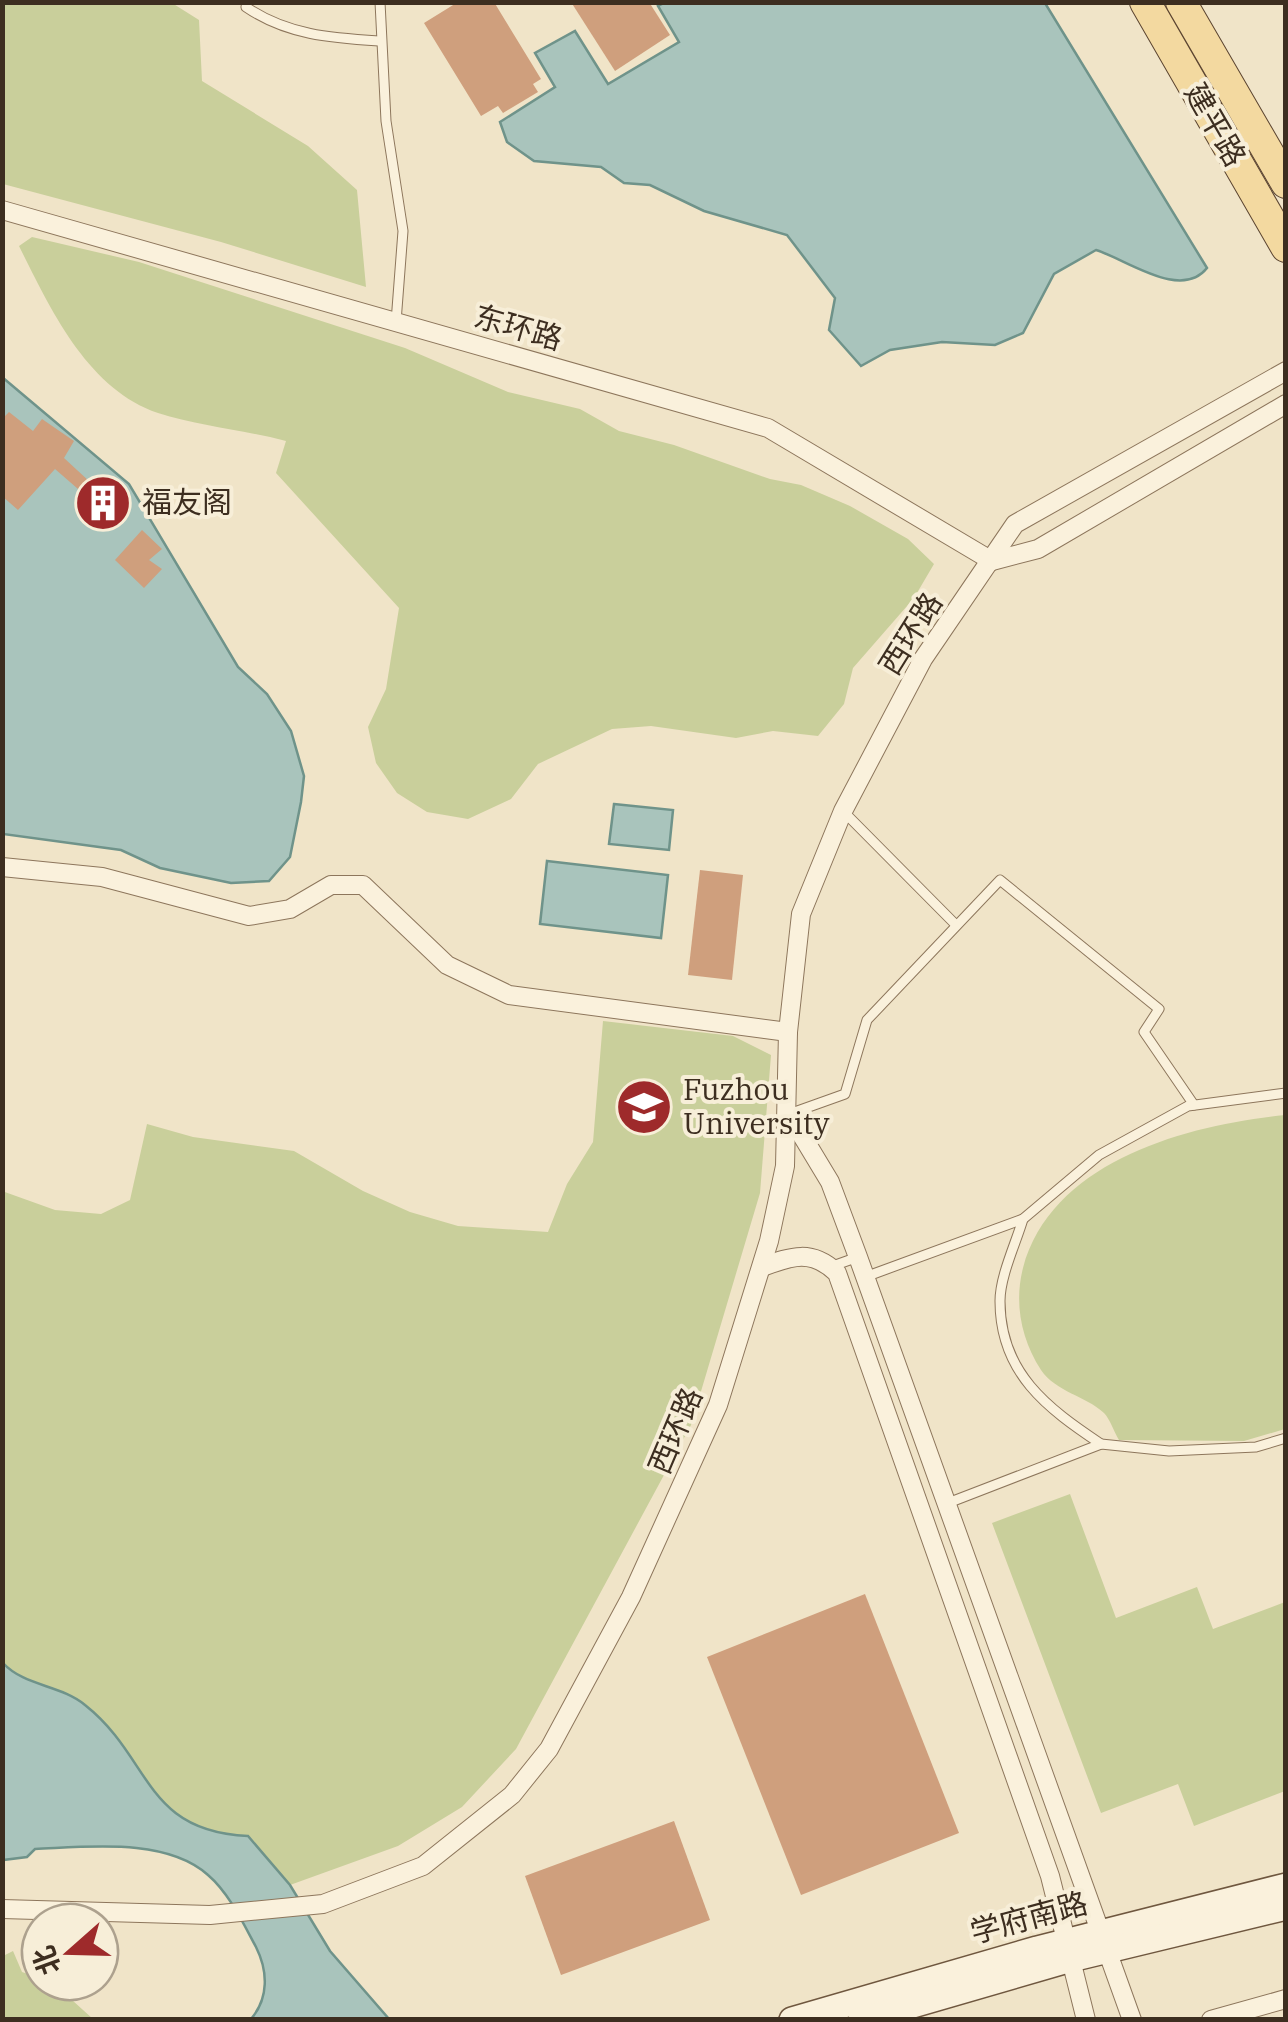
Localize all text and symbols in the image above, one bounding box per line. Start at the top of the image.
street label: 建平路 [1177,76,1256,173]
street label: 东环路 [470,295,567,358]
building icon: 福友阁 [73,473,133,533]
place label: 福友阁 [142,482,232,521]
street label: 西环路 [869,585,950,682]
place label: Fuzhou University [683,1069,829,1142]
school or university icon: Fuzhou University [614,1077,674,1137]
street label: 西环路 [639,1381,710,1479]
street label: 学府南路 [966,1882,1092,1951]
north arrow [20,1902,120,2002]
text: 北 [24,1941,68,1980]

